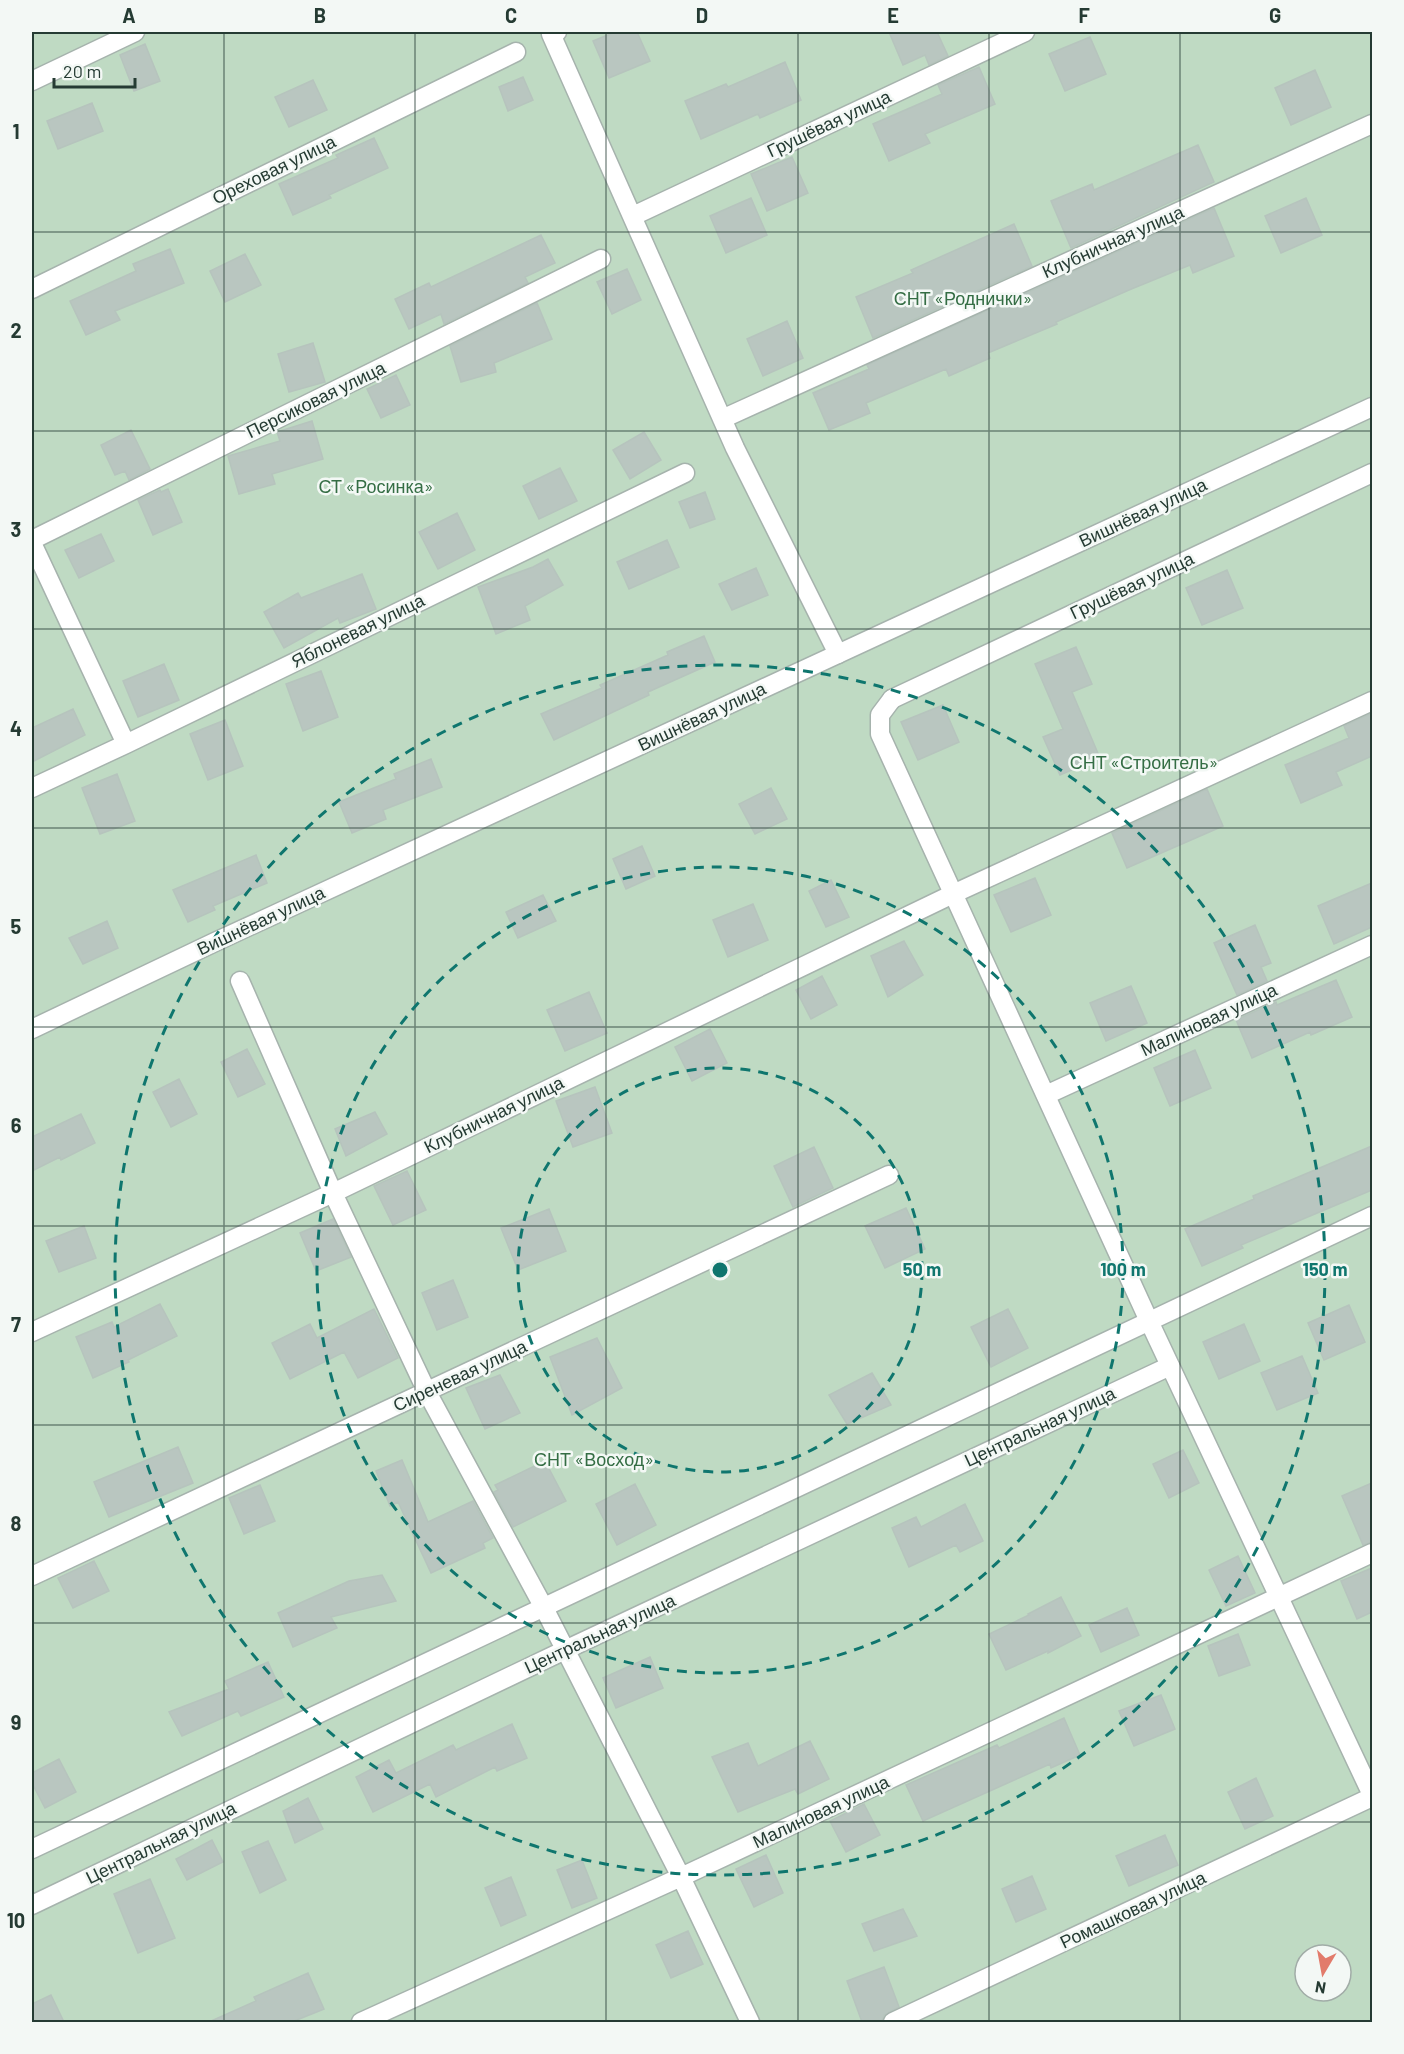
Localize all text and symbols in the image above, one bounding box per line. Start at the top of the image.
text: A [122,3,136,27]
text: B [314,3,326,27]
text: C [505,3,517,27]
text: D [696,3,708,27]
text: E [887,3,899,27]
text: F [1078,3,1090,27]
text: G [1269,3,1281,27]
scale bar [54,51,135,89]
text: 20 m [63,60,101,82]
street label: Грушёвая улица [763,84,895,161]
text: 1 [12,119,20,143]
street label: Ореховая улица [208,129,340,208]
street label: Клубничная улица [1038,200,1188,282]
park label: СНТ «Роднички» [894,287,1032,309]
text: 2 [10,318,22,342]
street label: Персиковая улица [242,355,390,442]
street label: Вишнёвая улица [1075,472,1211,551]
park label: СТ «Росинка» [319,475,433,497]
text: 3 [11,517,21,541]
street label: Грушёвая улица [1066,546,1198,623]
street label: Яблоневая улица [287,588,429,672]
street label: Вишнёвая улица [634,676,770,755]
text: 4 [10,716,22,740]
park label: СНТ «Строитель» [1070,751,1218,773]
street label: Вишнёвая улица [193,880,329,959]
text: 5 [11,914,22,938]
street label: Малиновая улица [1137,977,1281,1060]
street label: Клубничная улица [420,1070,568,1157]
text: 6 [11,1113,22,1137]
text: 50 m [903,1258,941,1280]
text: 100 m [1100,1258,1146,1280]
text: 150 m [1303,1258,1347,1280]
centre of rings [710,1260,730,1280]
text: 7 [11,1312,21,1336]
street label: Сиреневая улица [389,1334,531,1416]
street label: Центральная улица [961,1381,1120,1471]
park label: СНТ «Восход» [534,1448,654,1470]
text: 8 [11,1511,22,1535]
street label: Центральная улица [521,1588,680,1678]
text: 9 [11,1710,21,1734]
street label: Малиновая улица [749,1769,893,1852]
street label: Центральная улица [82,1796,240,1888]
street label: Ромашковая улица [1056,1865,1210,1953]
text: 10 [7,1908,25,1932]
north arrow [1293,1943,1353,2003]
text: N [1313,1978,1327,1999]

